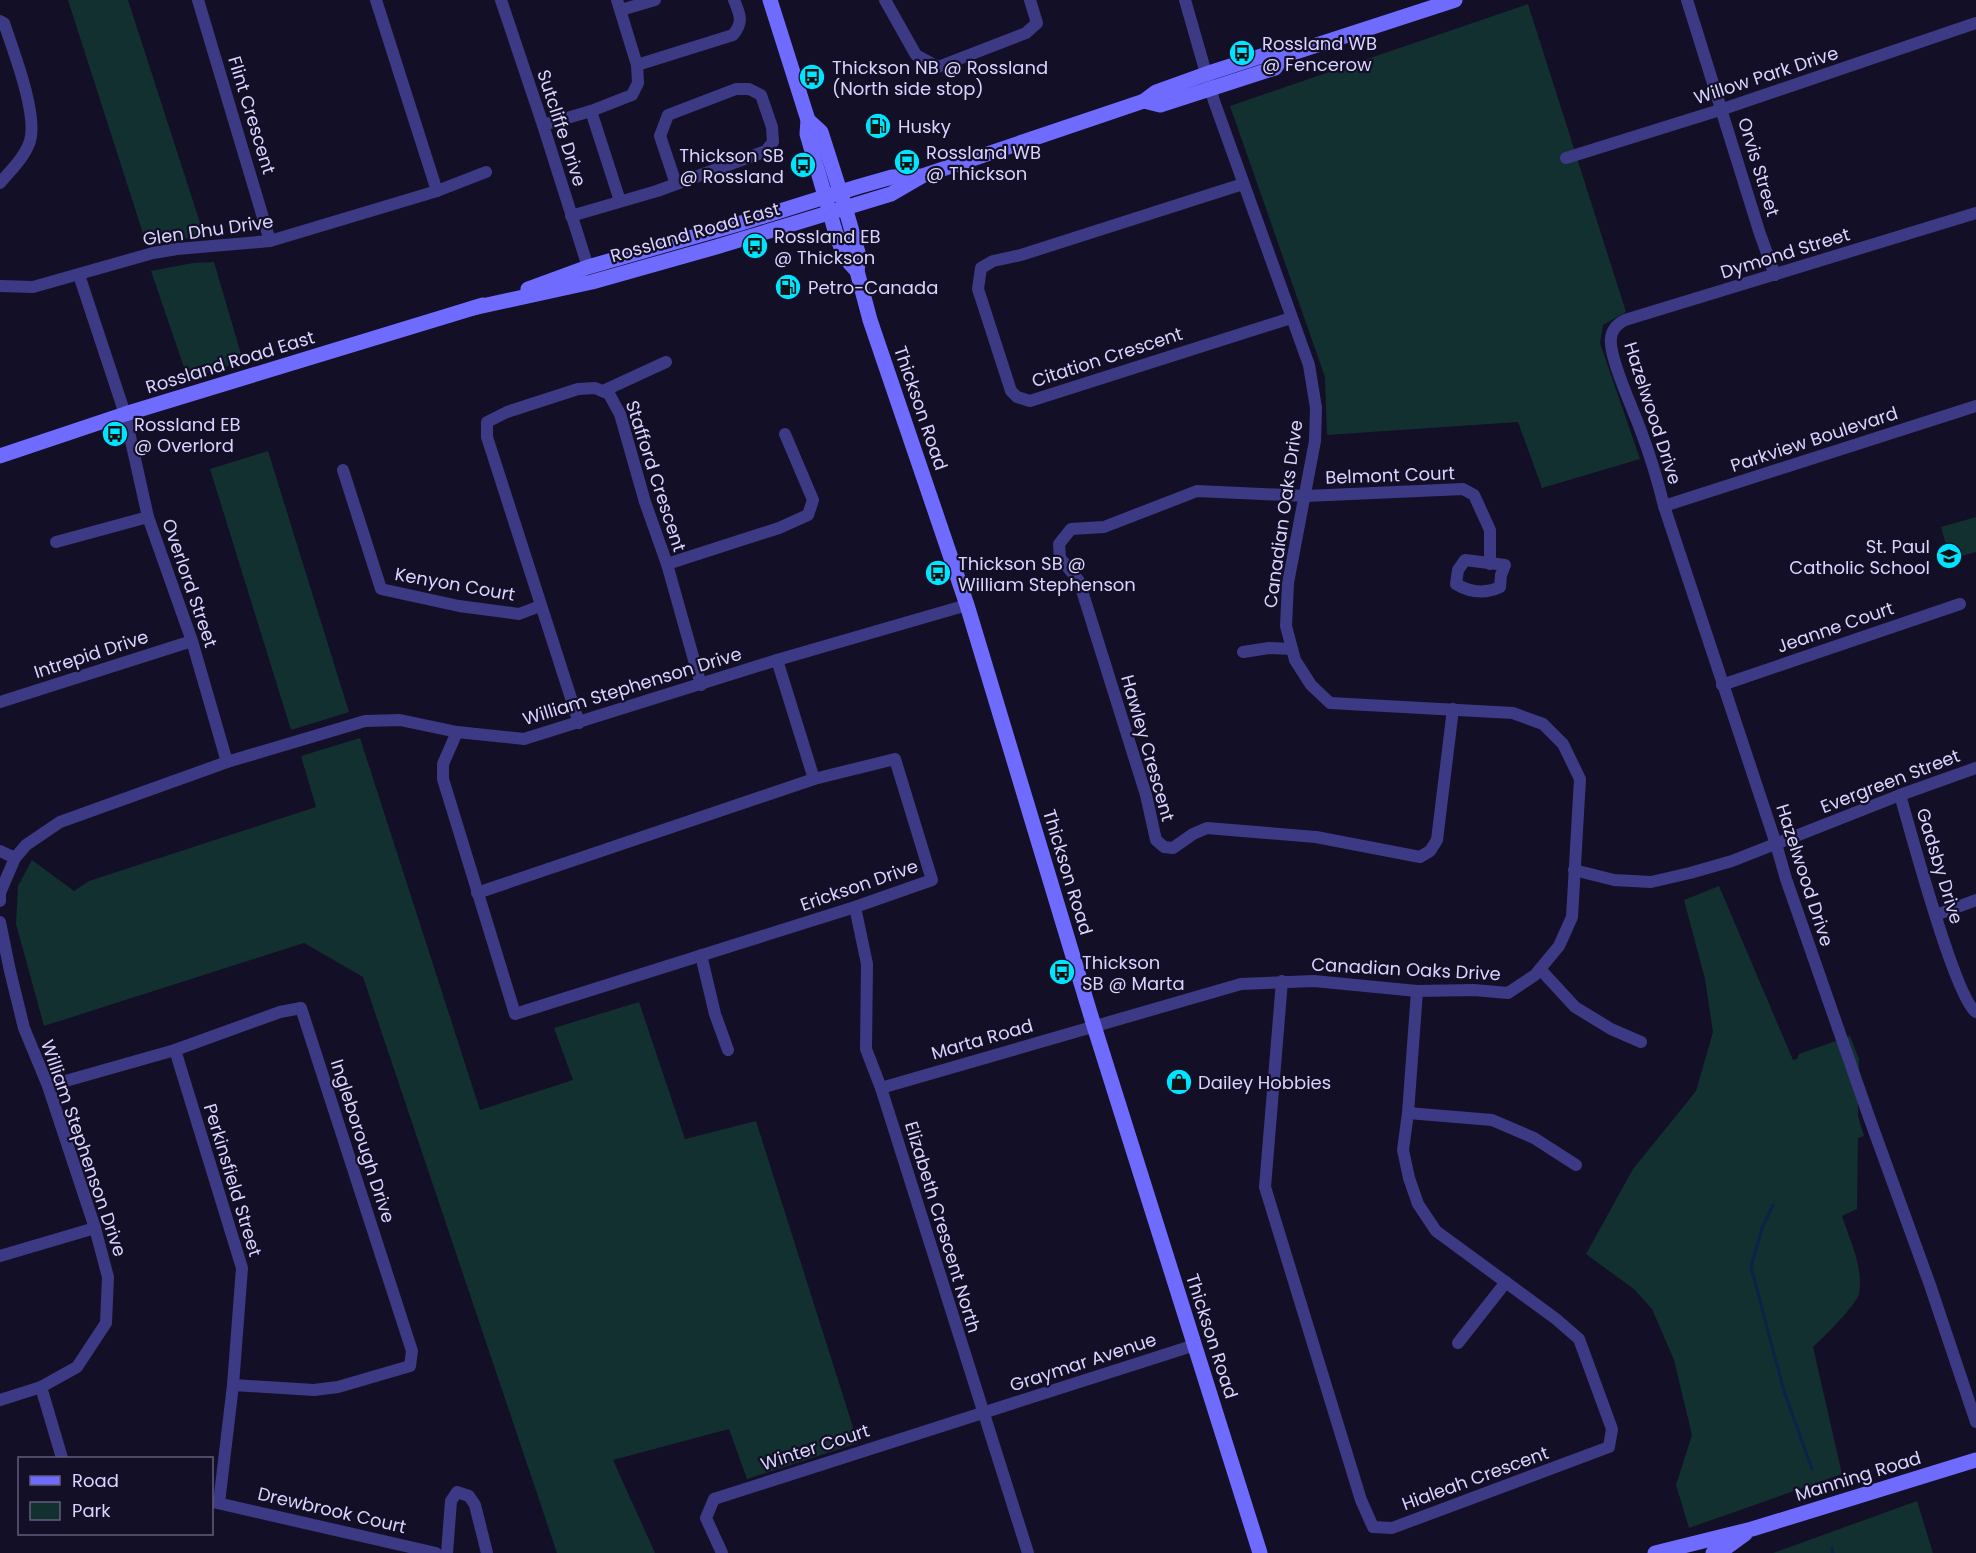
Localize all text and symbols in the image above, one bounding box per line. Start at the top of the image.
place label: Rossland WB @ Fencerow [1262,31,1377,77]
bus stop icon: Rossland WB @ Fencerow [1227,38,1257,68]
street label: Willow Park Drive [1691,40,1841,110]
street label: Flint Crescent [222,53,282,177]
place label: Thickson NB @ Rossland (North side stop) [832,55,1048,101]
bus stop icon: Thickson NB @ Rossland (North side stop) [797,62,827,92]
street label: Sutcliffe Drive [531,66,593,190]
fuel station icon: Husky [863,111,893,141]
place label: Husky [898,114,951,139]
street label: Orvis Street [1732,114,1786,220]
place label: Rossland WB @ Thickson [926,140,1041,186]
place label: Thickson SB @ Rossland [679,143,784,189]
bus stop icon: Rossland WB @ Thickson [892,147,922,177]
bus stop icon: Thickson SB @ Rossland [788,150,818,180]
street label: Rossland Road East [607,196,783,268]
street label: Glen Dhu Drive [141,208,275,252]
street label: Dymond Street [1717,221,1853,285]
place label: Rossland EB @ Thickson [774,224,881,270]
bus stop icon: Rossland EB @ Thickson [740,231,770,261]
fuel station icon: Petro-Canada [773,272,803,302]
place label: Petro-Canada [808,275,938,300]
street label: Citation Crescent [1028,321,1186,393]
street label: Rossland Road East [143,324,317,400]
street label: Hazelwood Drive [1618,339,1688,487]
street label: Thickson Road [888,343,954,473]
street label: Stafford Crescent [620,397,692,555]
street label: Parkview Boulevard [1727,400,1901,478]
place label: Rossland EB @ Overlord [134,412,241,458]
street label: Canadian Oaks Drive [1257,418,1309,610]
bus stop icon: Rossland EB @ Overlord [100,419,130,449]
street label: Belmont Court [1325,460,1455,490]
street label: Overlord Street [156,515,224,651]
place label: St. Paul Catholic School [1789,534,1930,580]
school or university icon: St. Paul Catholic School [1934,541,1964,571]
place label: Thickson SB @ William Stephenson [958,551,1136,597]
bus stop icon: Thickson SB @ William Stephenson [923,558,953,588]
street label: Kenyon Court [393,561,517,607]
street label: Jeanne Court [1773,595,1897,659]
street label: Intrepid Drive [31,624,151,684]
street label: William Stephenson Drive [519,641,745,731]
street label: Hawley Crescent [1115,672,1181,824]
street label: Evergreen Street [1817,743,1963,819]
street label: Hazelwood Drive [1770,801,1840,949]
street label: Gadsby Drive [1911,805,1969,927]
street label: Thickson Road [1037,806,1099,938]
street label: Erickson Drive [797,853,921,917]
place label: Thickson SB @ Marta [1082,950,1185,996]
street label: Canadian Oaks Drive [1311,952,1501,986]
bus stop icon: Thickson SB @ Marta [1047,957,1077,987]
street label: Marta Road [928,1013,1036,1065]
street label: William Stephenson Drive [35,1036,133,1260]
street label: Ingleborough Drive [325,1056,401,1226]
shop icon: Dailey Hobbies [1164,1067,1194,1097]
place label: Dailey Hobbies [1198,1070,1331,1095]
street label: Perkinsfield Street [198,1101,268,1259]
street label: Elizabeth Crescent North [899,1118,987,1336]
street label: Thickson Road [1180,1270,1244,1402]
street label: Graymar Avenue [1006,1326,1160,1398]
street label: Winter Court [757,1418,873,1476]
street label: Hialeah Crescent [1398,1440,1552,1516]
street label: Manning Road [1792,1445,1924,1507]
legend [18,1457,213,1535]
text: Road [72,1468,119,1493]
street label: Drewbrook Court [255,1481,409,1539]
text: Park [72,1498,111,1523]

